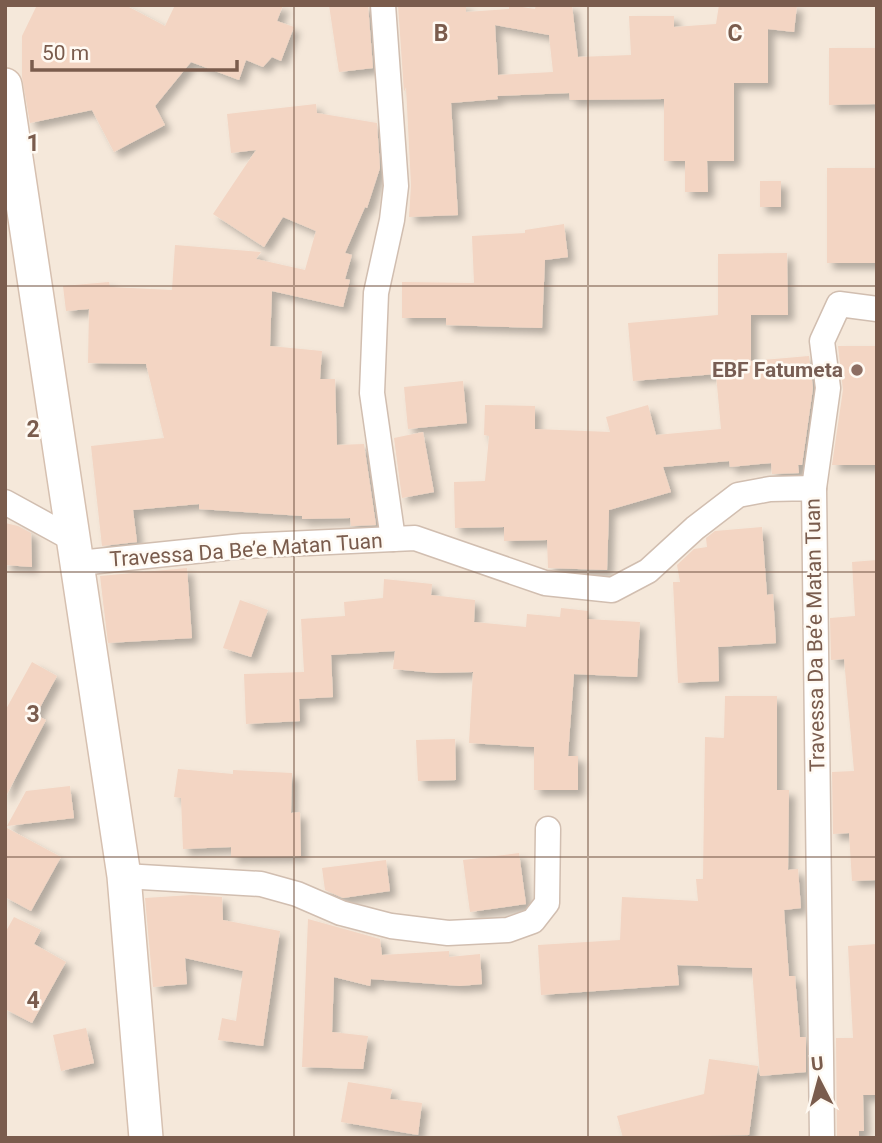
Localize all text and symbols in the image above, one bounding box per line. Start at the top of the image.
text: B [434,20,448,47]
text: C [727,20,743,47]
scale bar [32,28,236,72]
text: 50 m [42,41,89,65]
text: 1 [26,130,40,157]
place label: EBF Fatumeta [712,358,843,382]
marker: EBF Fatumeta [849,362,865,378]
text: 2 [26,416,40,443]
street label: Travessa Da Be’e Matan Tuan [801,498,829,772]
street label: Travessa Da Be’e Matan Tuan [109,528,383,572]
text: 3 [26,701,40,728]
text: 4 [26,987,40,1014]
north arrow [784,1045,854,1115]
text: U [810,1051,825,1076]

